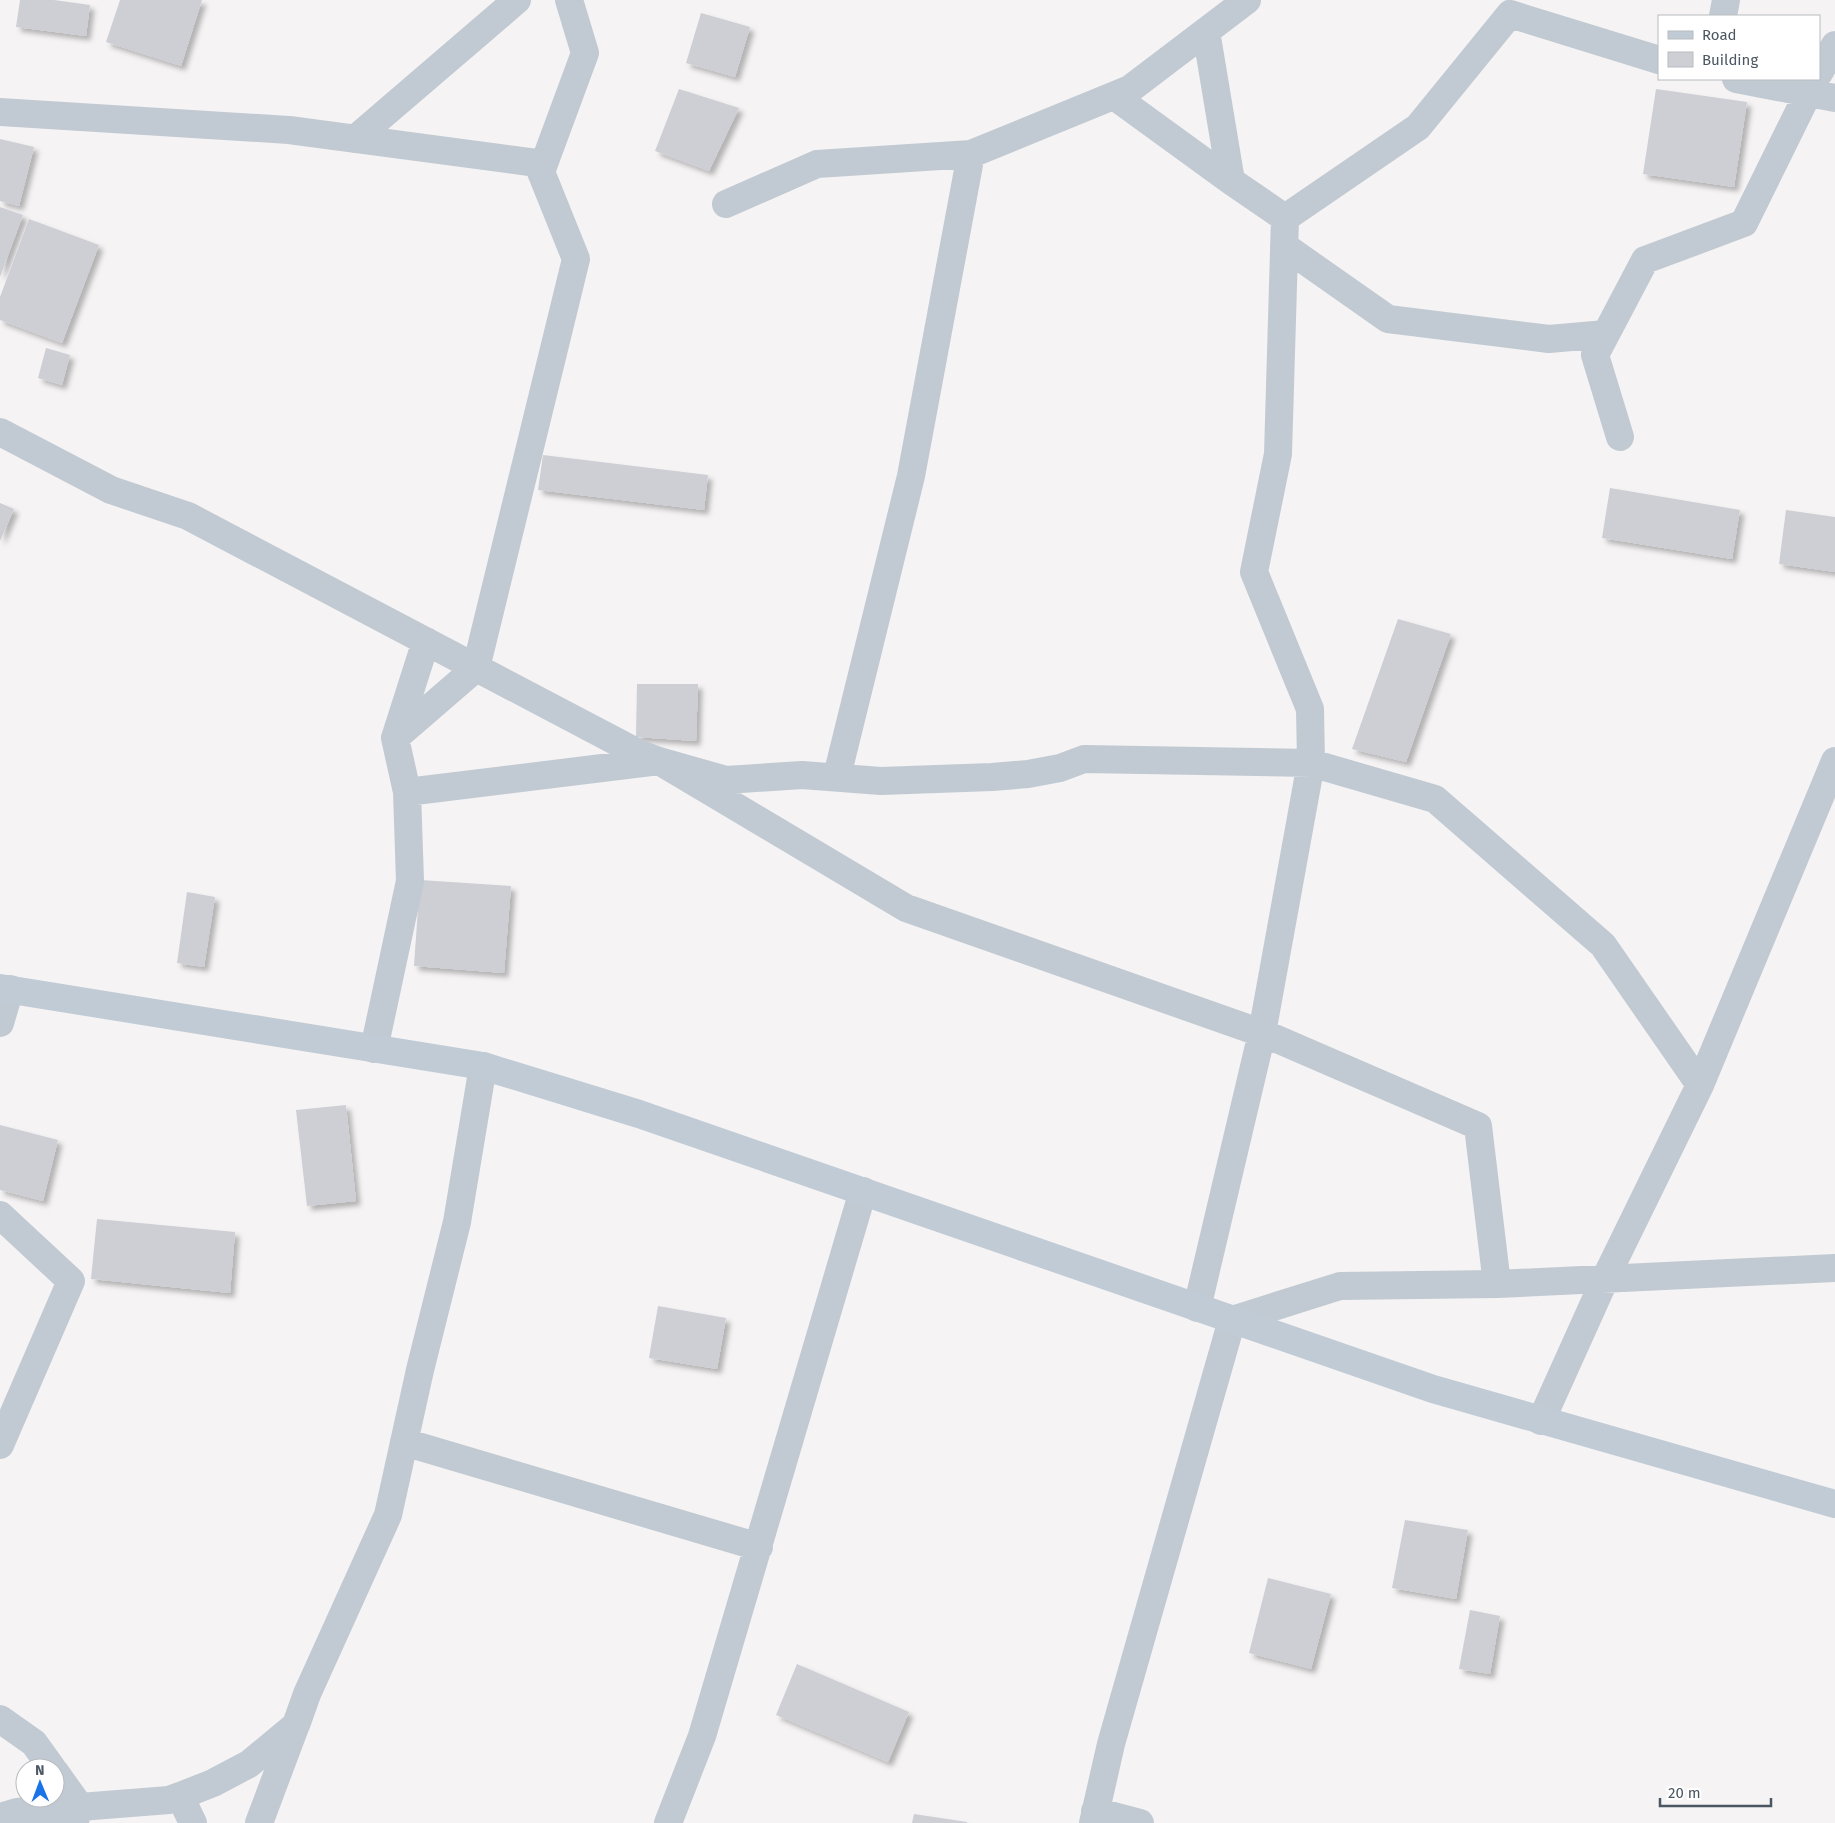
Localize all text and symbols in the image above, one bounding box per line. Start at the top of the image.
legend [1658,15,1820,80]
text: Road [1702,26,1737,44]
text: Building [1702,51,1758,69]
north arrow [15,1758,65,1808]
text: N [35,1762,45,1779]
scale bar [1660,1776,1771,1808]
text: 20 m [1668,1784,1701,1802]

